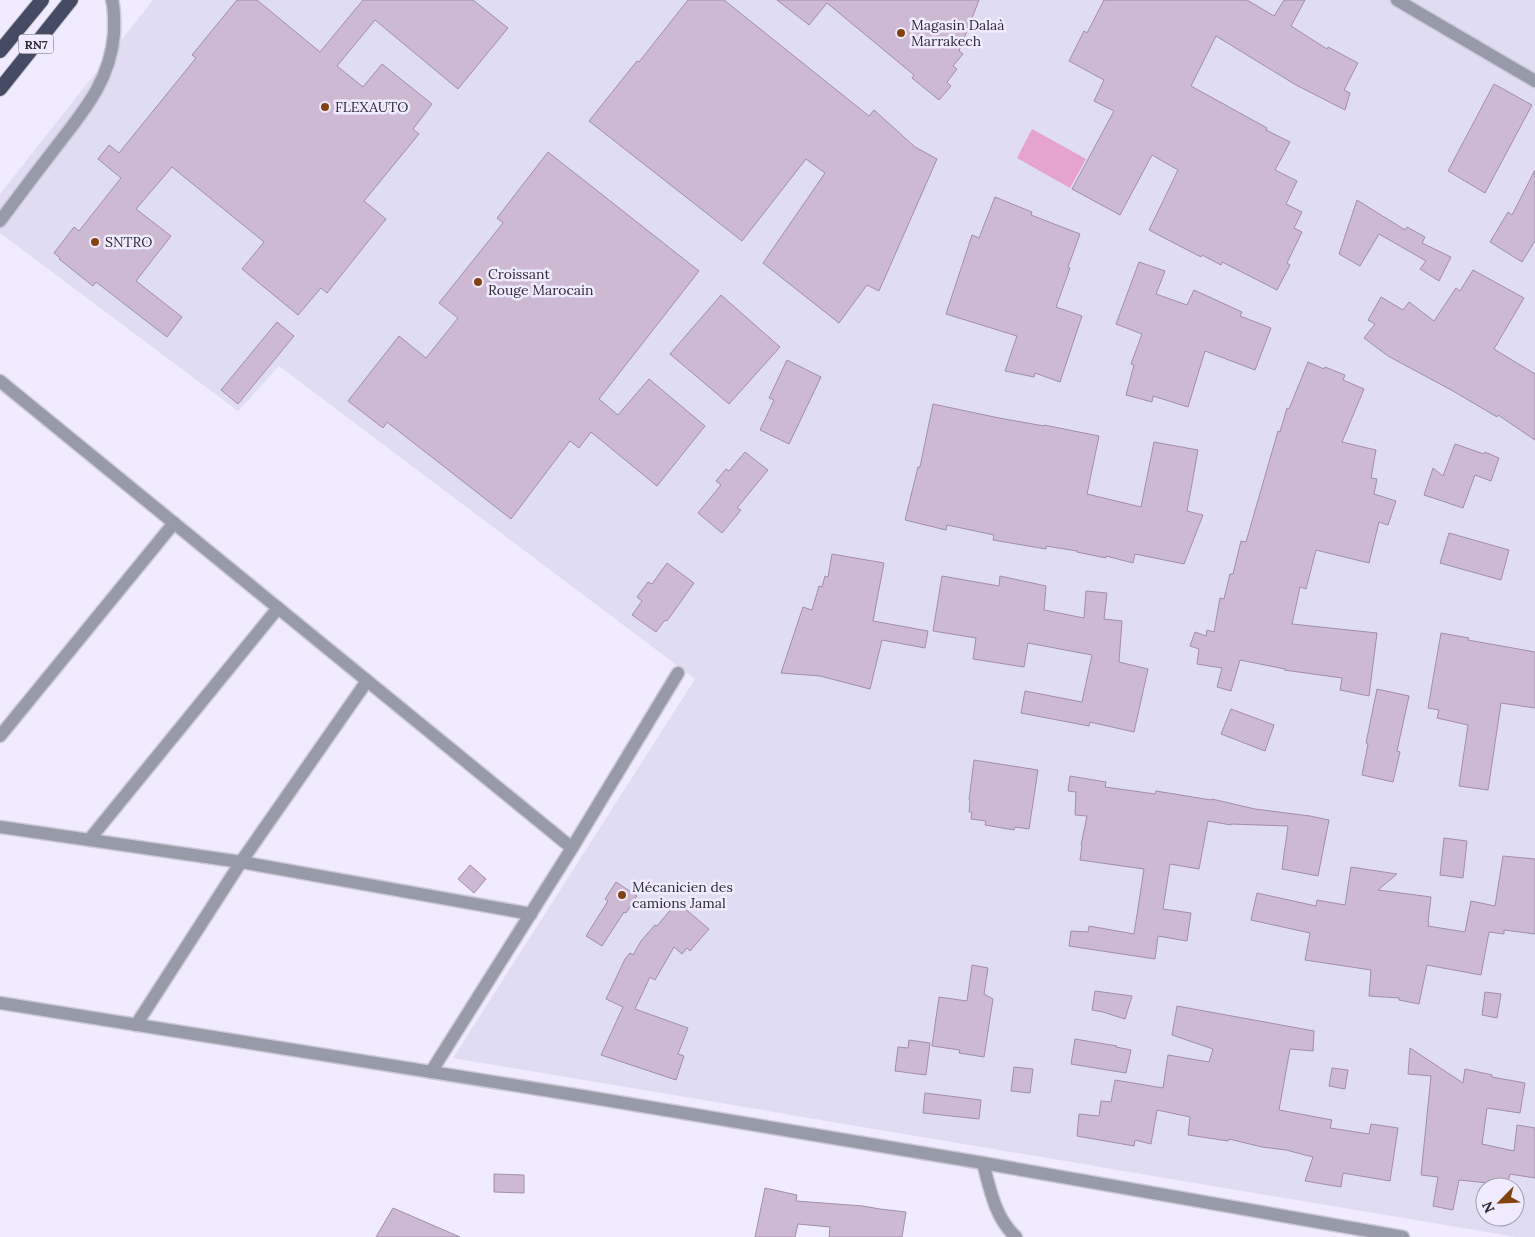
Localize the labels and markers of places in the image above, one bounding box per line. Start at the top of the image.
place label: Magasin Dalaà Marrakech [911,16,1004,50]
marker: Magasin Dalaà Marrakech [895,27,907,39]
place label: FLEXAUTO [335,98,408,116]
marker: FLEXAUTO [319,101,331,113]
place label: SNTRO [105,233,152,251]
marker: SNTRO [89,236,101,248]
place label: Croissant Rouge Marocain [488,265,594,299]
marker: Croissant Rouge Marocain [472,276,484,288]
place label: Mécanicien des camions Jamal [632,878,733,912]
marker: Mécanicien des camions Jamal [616,889,628,901]

